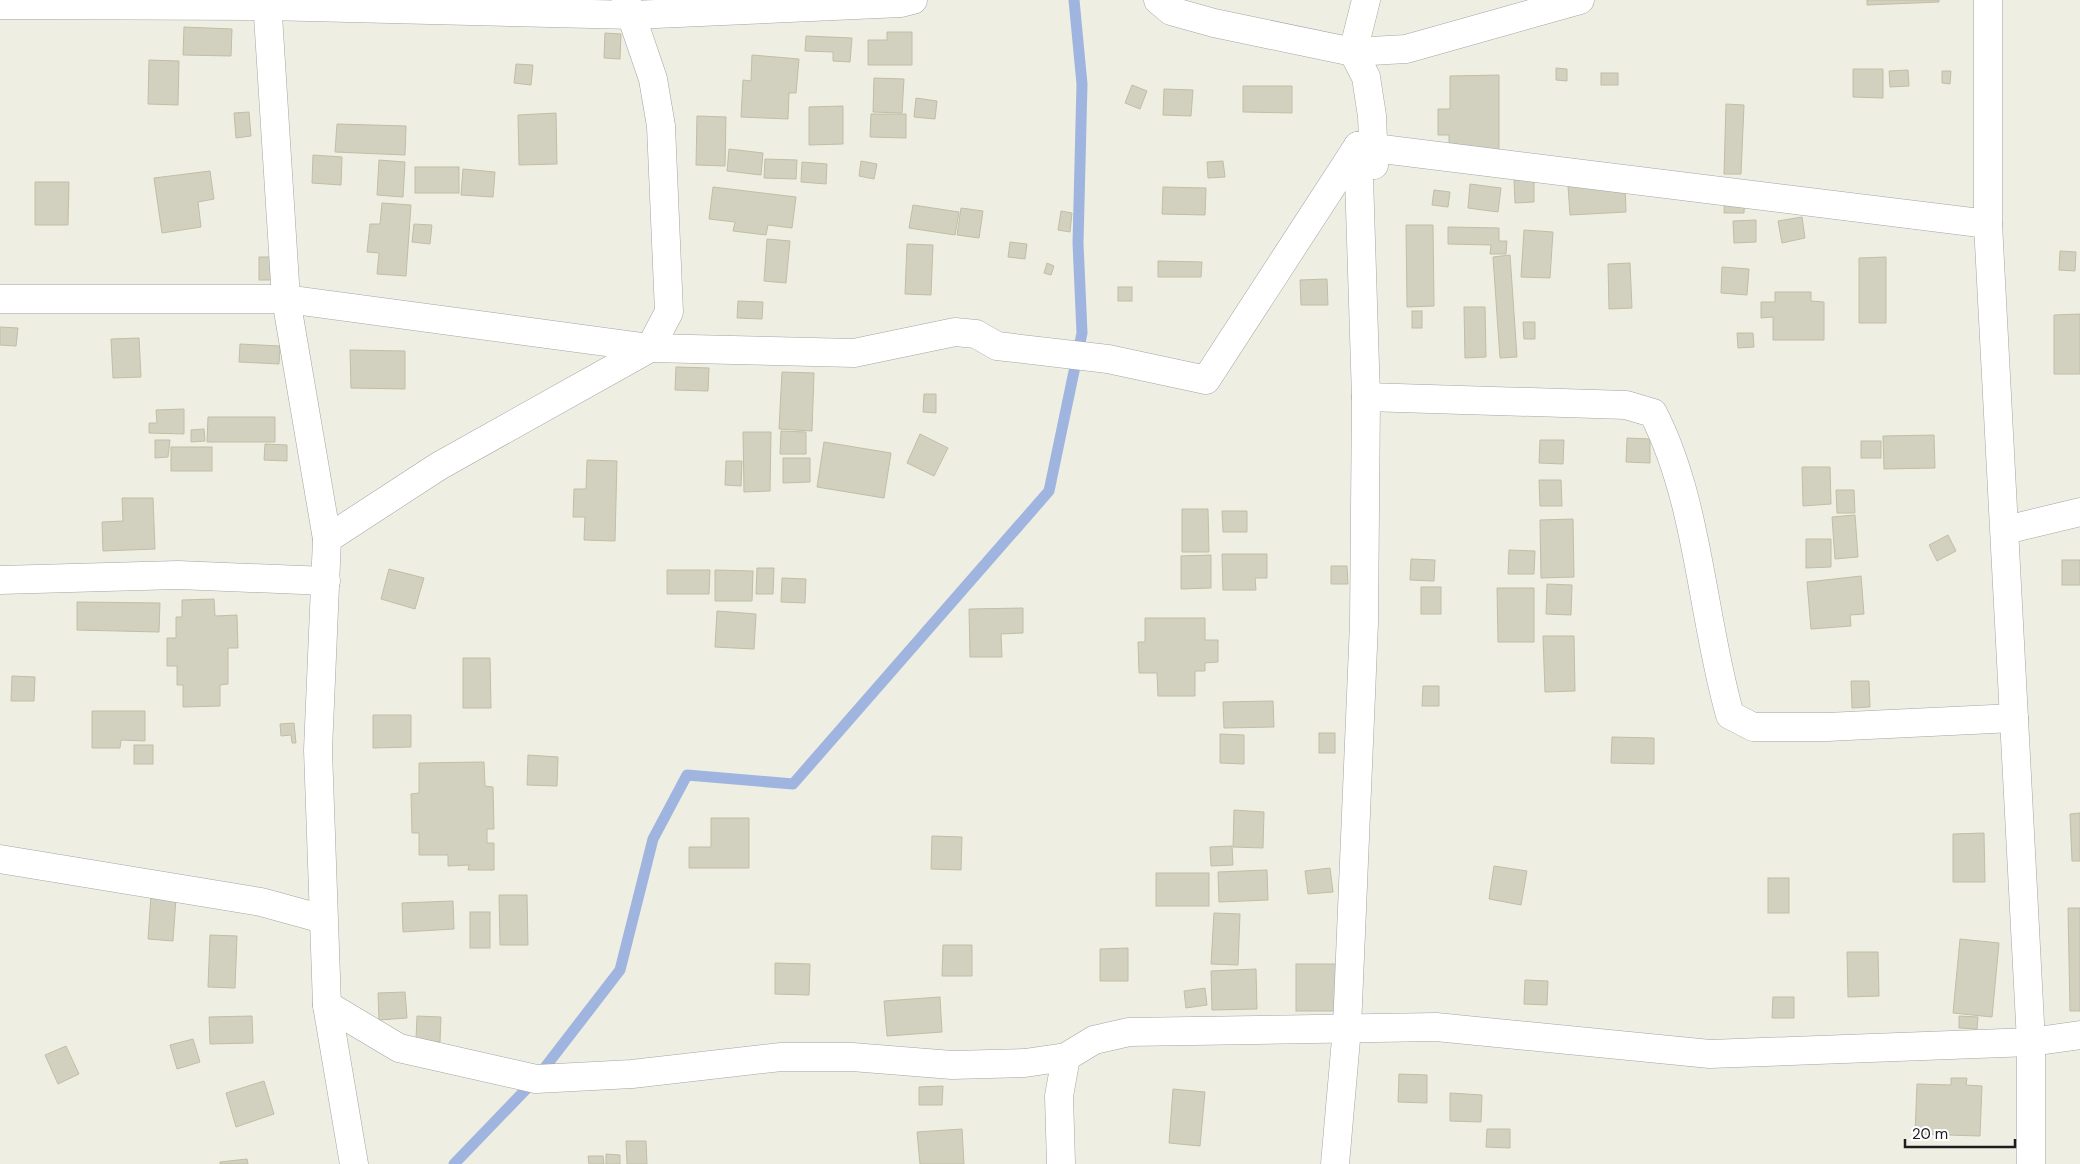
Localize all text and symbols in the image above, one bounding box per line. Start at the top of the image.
scale bar [1905,1116,2015,1148]
text: 20 m [1912,1124,1948,1144]

